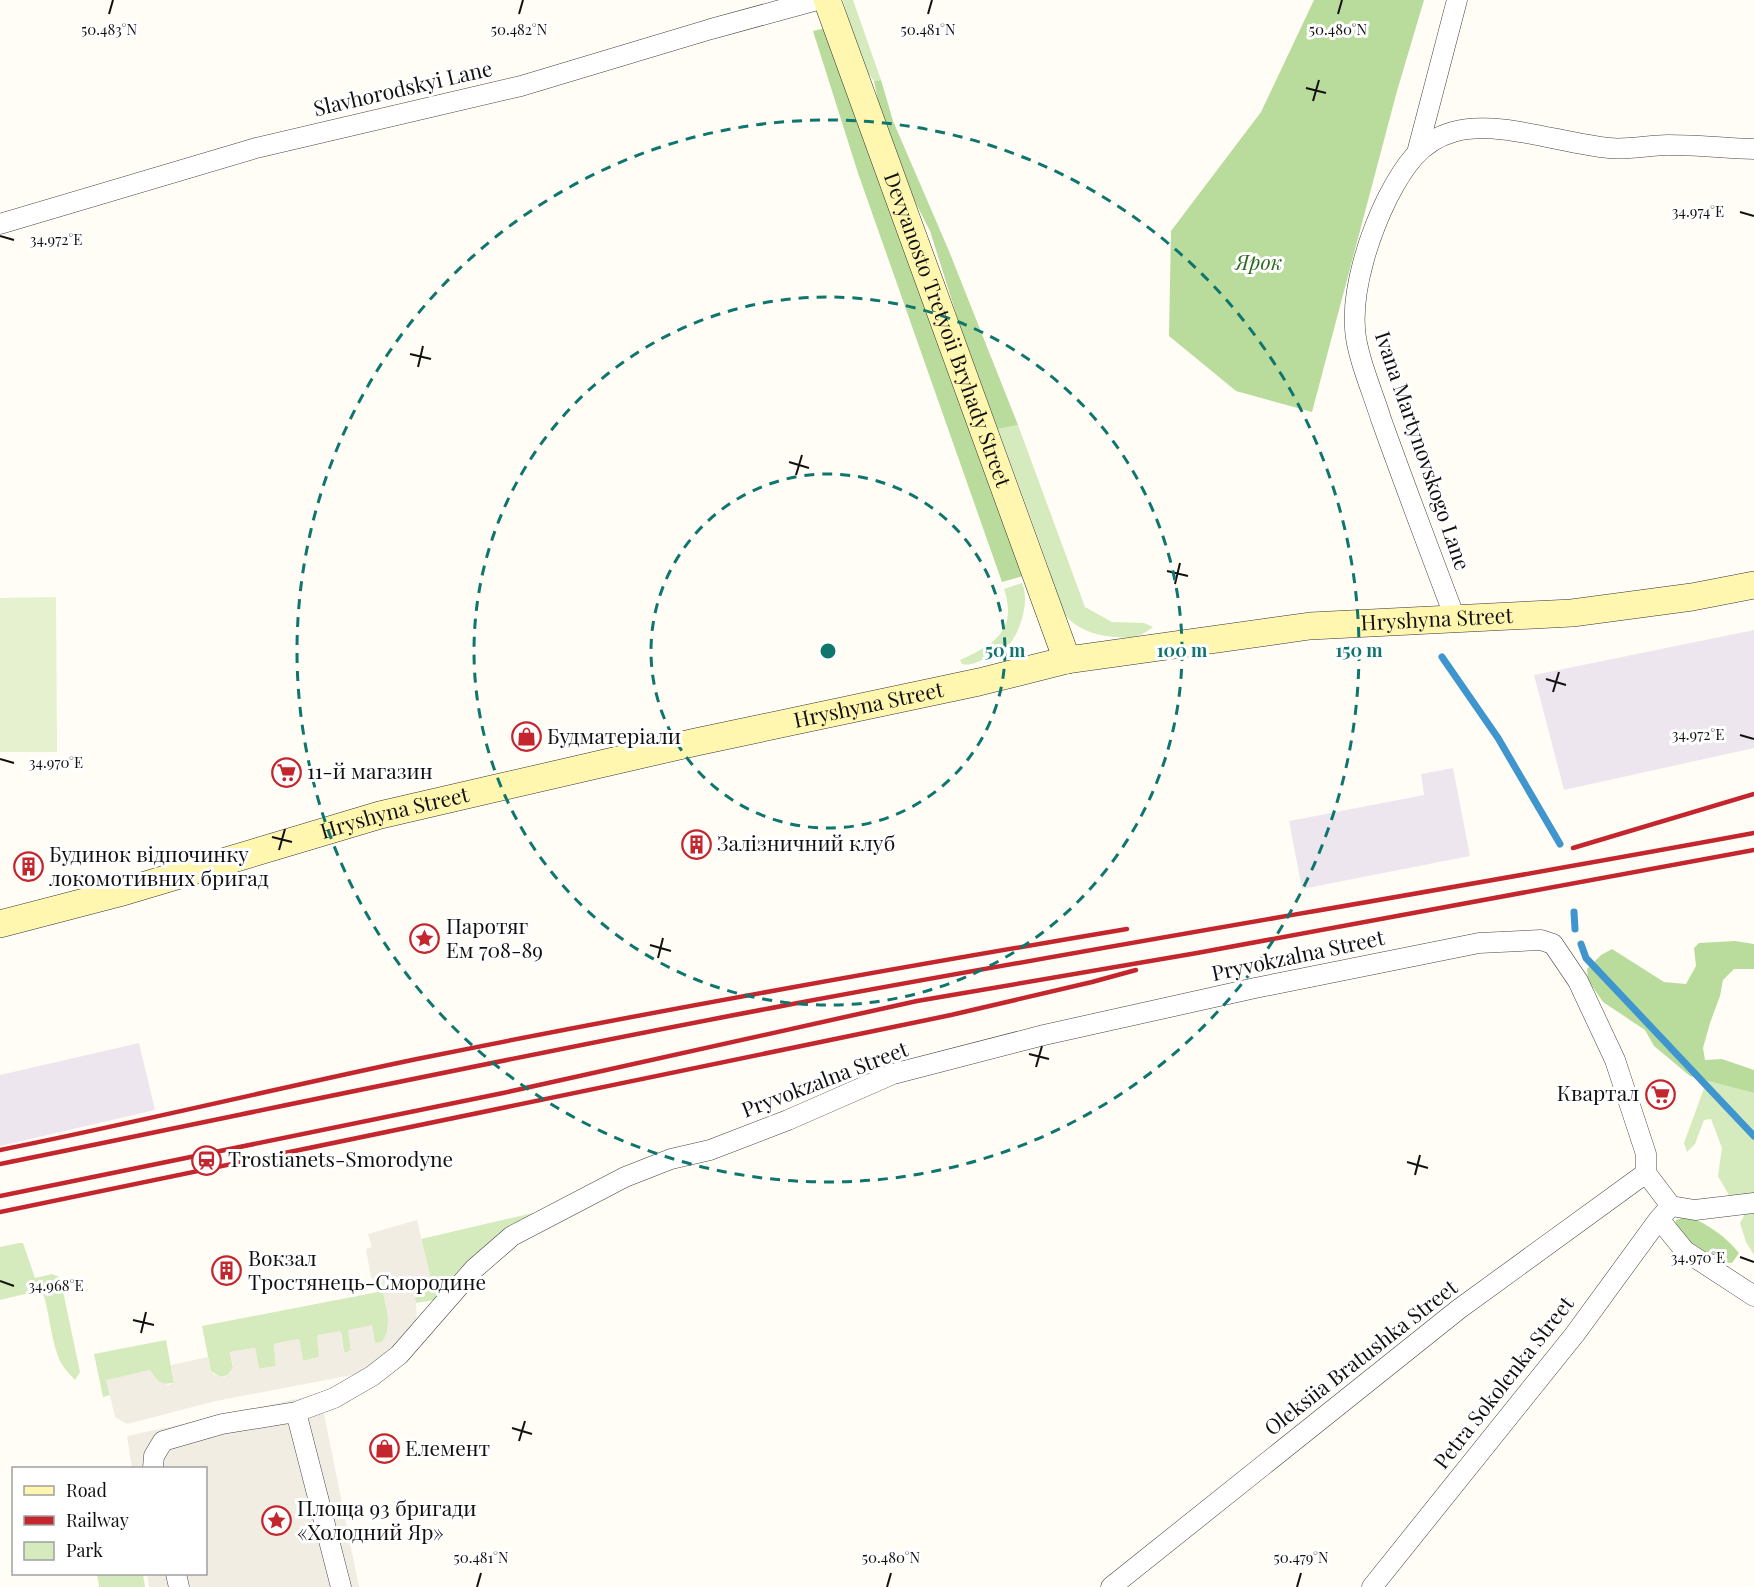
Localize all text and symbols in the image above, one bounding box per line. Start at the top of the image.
text: 50.483°N [81,19,137,39]
text: 50.482°N [491,19,548,39]
text: 50.481°N [900,19,956,39]
text: 50.480°N [1309,19,1368,39]
street label: Slavhorodskyi Lane [310,53,495,121]
street label: Devyanosto Tretyoii Bryhady Street [879,168,1019,491]
text: 34.974°E [1672,201,1724,221]
text: 34.972°E [30,229,82,249]
park label: Ярок [1234,247,1283,275]
street label: Ivana Martynovskogo Lane [1370,327,1478,574]
street label: Hryshyna Street [1360,600,1514,635]
text: 50 m [985,638,1026,662]
text: 100 m [1157,638,1208,662]
text: 150 m [1335,638,1383,662]
centre of rings [818,641,838,661]
street label: Hryshyna Street [791,674,946,733]
shop icon: Будматеріали [510,721,542,753]
place label: Будматеріали [547,721,681,749]
text: 34.972°E [1672,724,1724,744]
text: 34.970°E [29,752,83,772]
supermarket icon: 11-й магазин [270,756,302,788]
place label: 11-й магазин [307,756,433,784]
street label: Hryshyna Street [316,779,472,844]
building icon: Залізничний клуб [680,828,712,860]
place label: Залізничний клуб [717,828,895,856]
place label: Будинок відпочинку локомотивних бригад [49,839,269,891]
building icon: Будинок відпочинку локомотивних бригад [12,851,44,883]
place label: Паротяг Ем 708-89 [446,911,543,963]
street label: Pryvokzalna Street [1209,922,1387,986]
place icon: Паротяг Ем 708-89 [409,923,441,955]
street label: Pryvokzalna Street [737,1033,912,1123]
place label: Квартал [1557,1078,1639,1106]
supermarket icon: Квартал [1644,1078,1676,1110]
station icon: Trostianets-Smorodyne [191,1144,223,1176]
place label: Trostianets-Smorodyne [228,1144,453,1172]
place label: Вокзал Тростянець-Смородине [248,1243,486,1295]
text: 34.970°E [1671,1247,1725,1267]
building icon: Вокзал Тростянець-Смородине [211,1255,243,1287]
street label: Oleksiia Bratushka Street [1257,1272,1463,1441]
text: 34.968°E [28,1275,84,1295]
street label: Petra Sokolenka Street [1426,1289,1579,1474]
shop icon: Елемент [368,1433,400,1465]
place label: Елемент [405,1433,490,1461]
legend [12,1467,207,1575]
text: Road [66,1478,107,1502]
place label: Площа 93 бригади «Холодний Яр» [297,1493,476,1545]
place icon: Площа 93 бригади «Холодний Яр» [260,1505,292,1537]
text: Railway [66,1508,129,1532]
text: Park [66,1538,103,1562]
text: 50.481°N [453,1547,509,1567]
text: 50.480°N [862,1547,921,1567]
text: 50.479°N [1273,1547,1329,1567]

